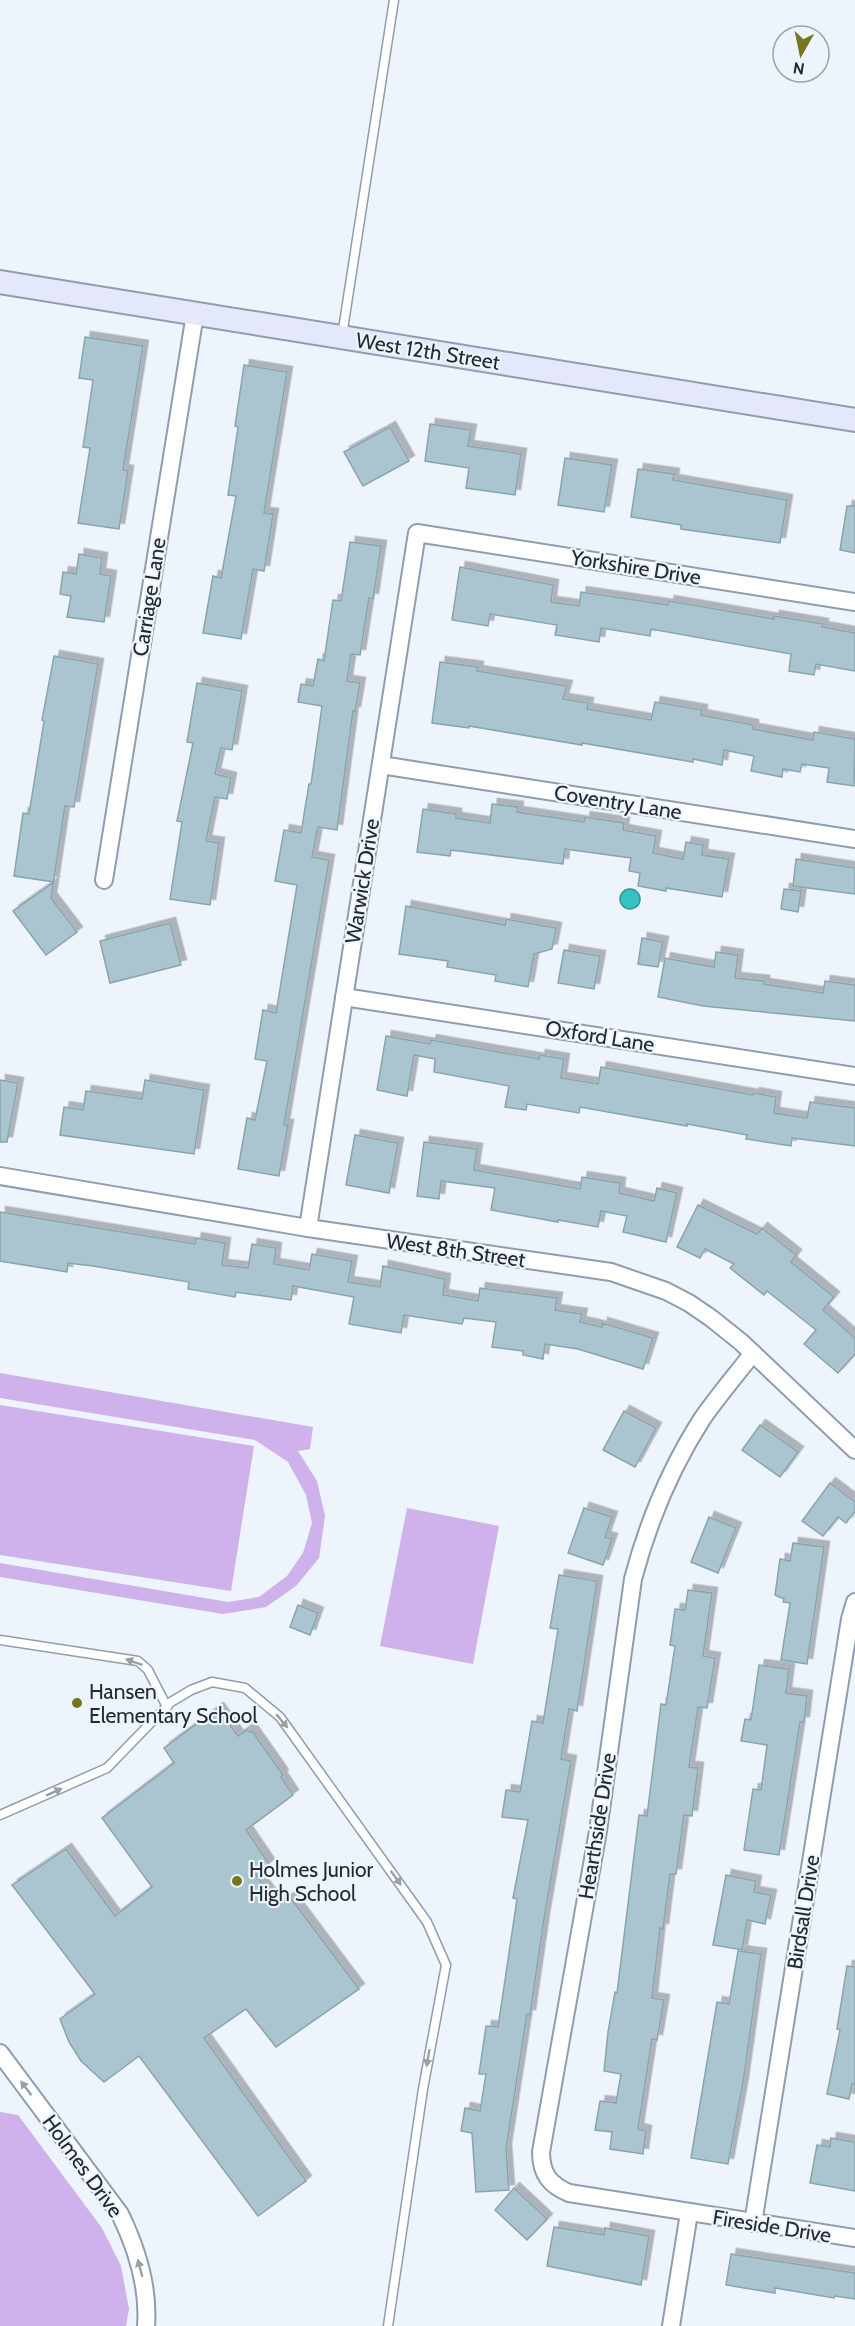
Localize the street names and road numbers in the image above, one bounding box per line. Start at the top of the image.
street label: West 12th Street [354,327,502,375]
street label: Carriage Lane [127,536,171,658]
street label: Yorkshire Drive [568,544,703,590]
street label: Coventry Lane [553,780,684,824]
street label: Warwick Drive [340,816,384,945]
street label: Oxford Lane [544,1015,657,1057]
street label: West 8th Street [385,1228,527,1272]
street label: Hearthside Drive [573,1751,621,1901]
street label: Birdsall Drive [782,1853,824,1971]
street label: Holmes Drive [37,2110,129,2222]
street label: Fireside Drive [711,2204,833,2248]

